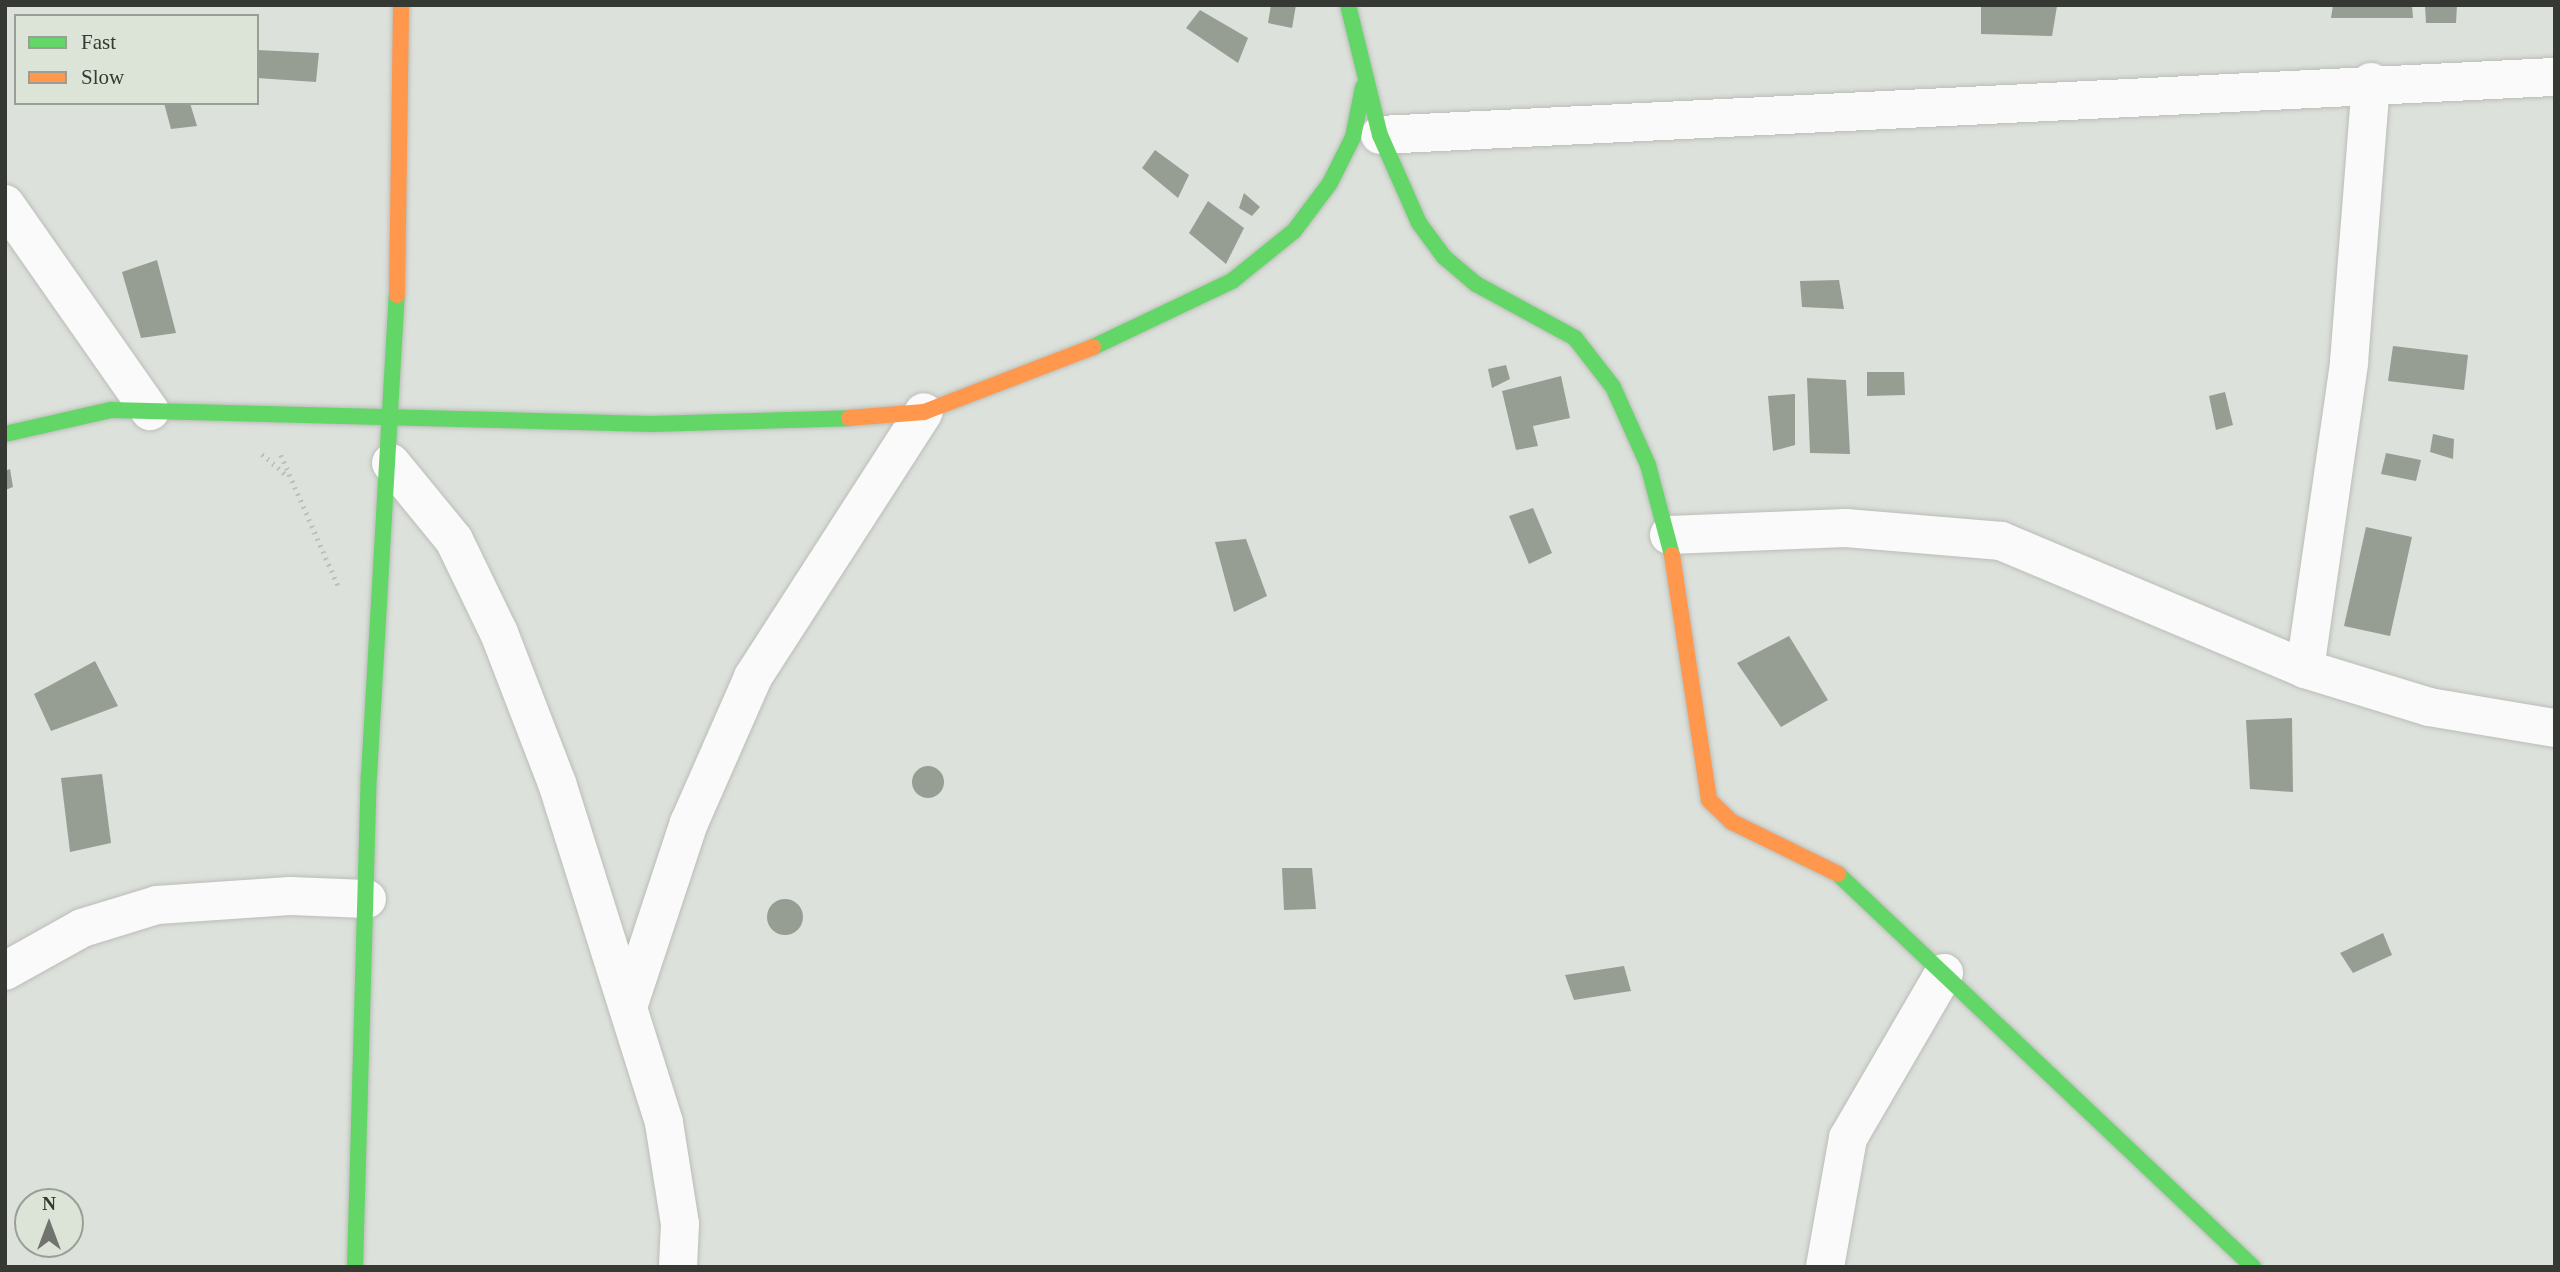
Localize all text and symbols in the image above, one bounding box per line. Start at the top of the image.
legend [14,14,259,105]
text: Fast [81,30,116,54]
text: Slow [81,65,124,89]
north arrow [14,1188,84,1258]
text: N [42,1193,56,1214]

